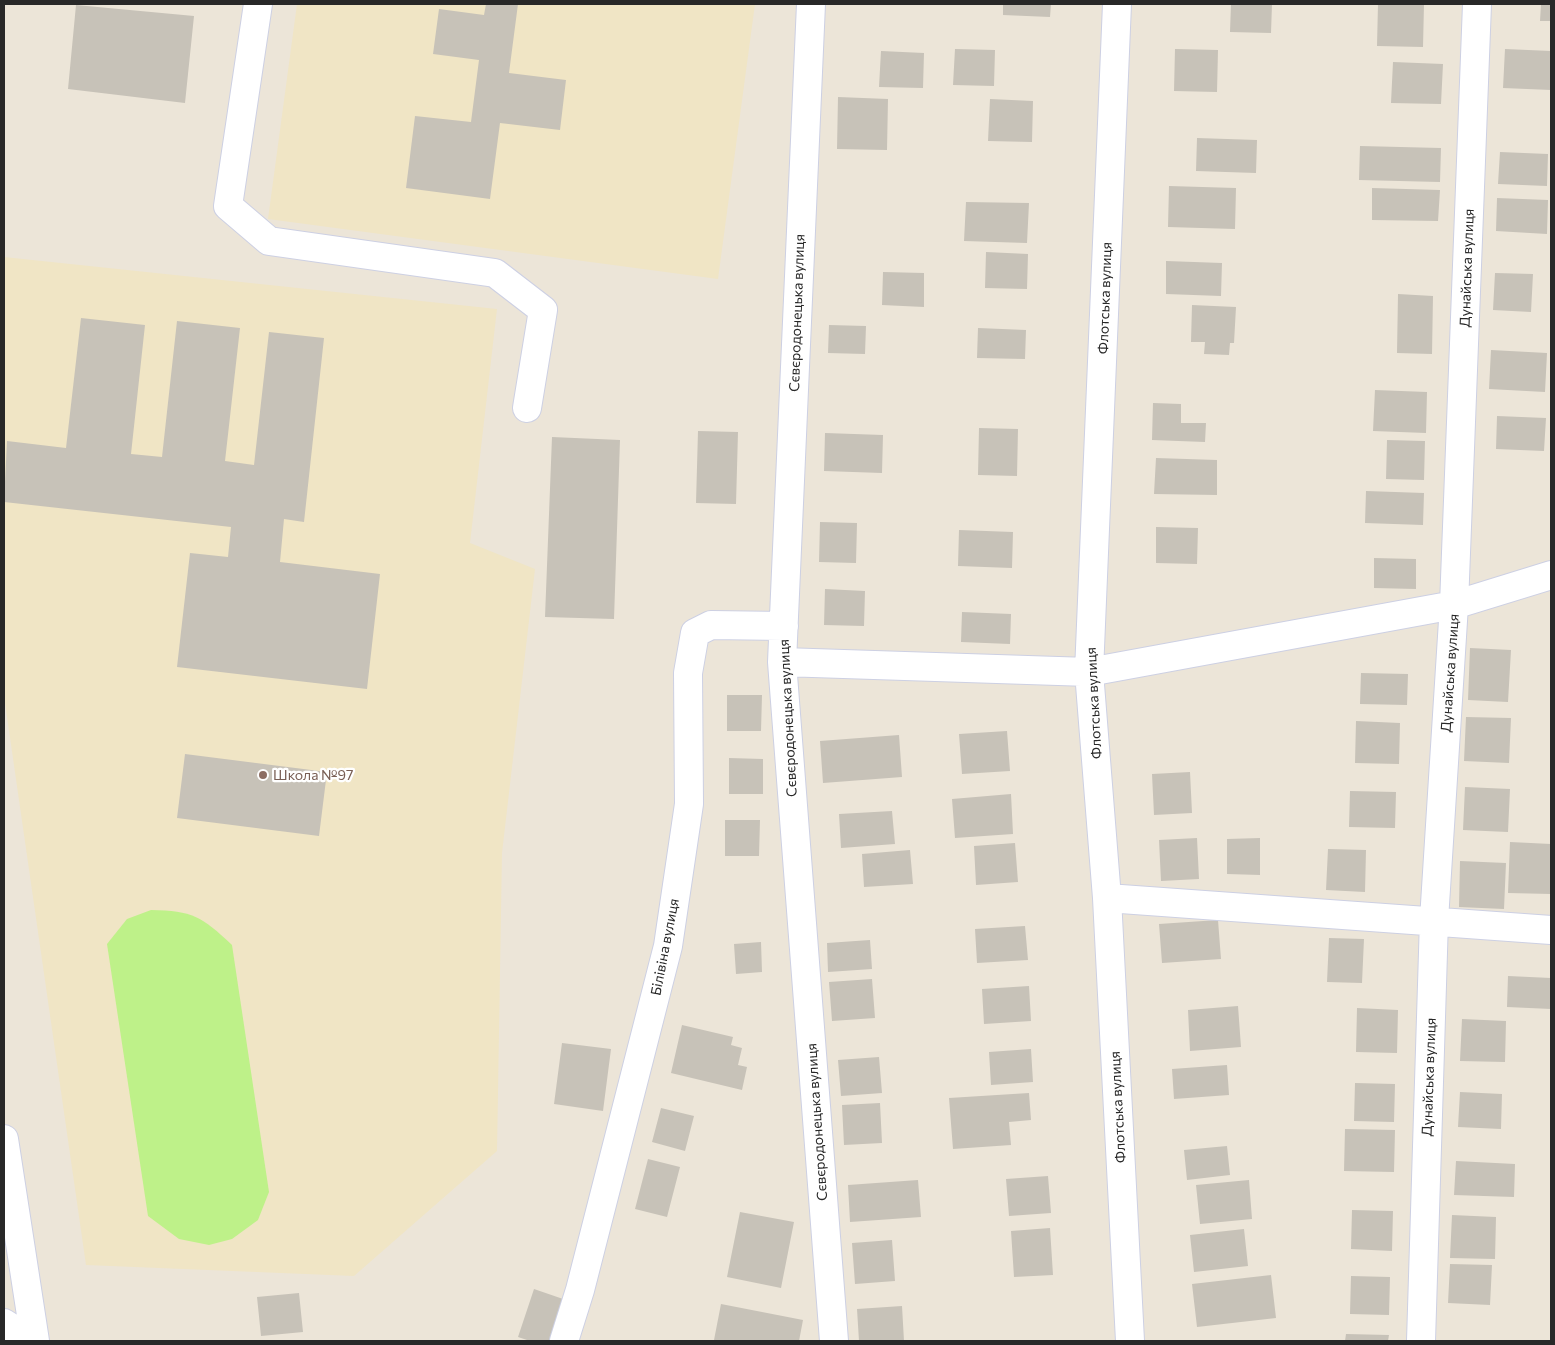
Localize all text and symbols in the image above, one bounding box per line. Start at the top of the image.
street label: Дунайська вулиця [1457,208,1477,328]
street label: Сєвєродонецька вулиця [786,234,808,392]
street label: Флотська вулиця [1095,242,1115,354]
street label: Дунайська вулиця [1437,613,1463,733]
street label: Сєвєродонецька вулиця [775,639,801,797]
street label: Флотська вулиця [1083,647,1105,759]
place label: Школа №97 [273,767,353,783]
marker: Школа №97 [257,769,269,781]
street label: Білівіна вулиця [647,897,683,997]
street label: Дунайська вулиця [1419,1017,1439,1137]
street label: Сєвєродонецька вулиця [803,1043,831,1201]
street label: Флотська вулиця [1107,1051,1129,1163]

